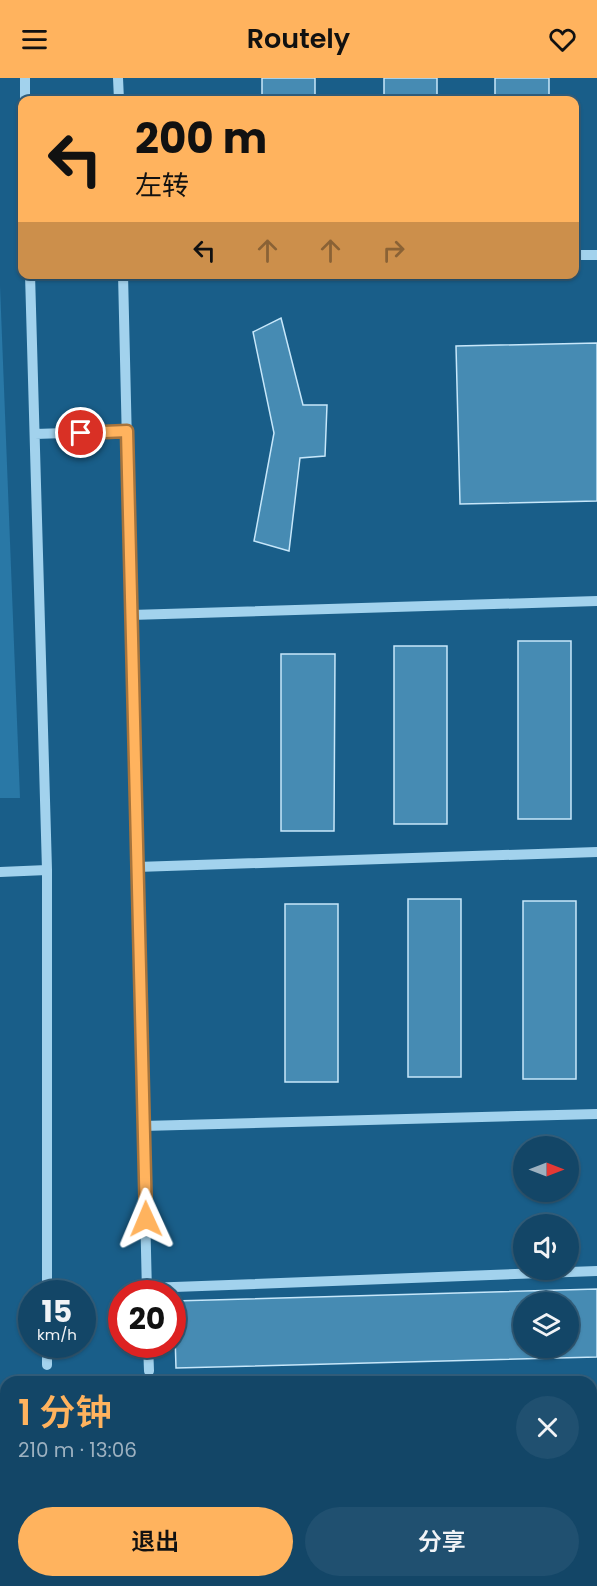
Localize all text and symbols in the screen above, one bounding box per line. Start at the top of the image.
text: Routely [247,20,350,57]
icon: menu [18,23,51,56]
icon: heart [546,23,579,56]
text: 200 m [135,109,267,168]
icon: left [36,120,114,198]
text: 左转 [135,167,189,204]
icon: left [188,234,221,267]
icon: ahead [251,234,284,267]
icon: ahead [314,234,347,267]
icon: right [377,234,410,267]
pin [55,407,106,458]
icon: arrive [64,416,97,449]
north arrow [513,1136,579,1202]
map controls [513,1136,579,1358]
position arrow [114,1187,178,1251]
button: sound [513,1214,579,1280]
speed limit sign: 20 [108,1280,186,1358]
text: 15 [42,1290,72,1333]
button: layers [513,1292,579,1358]
text: km/h [37,1324,77,1345]
text: 1 分钟 [18,1387,112,1438]
button: close [516,1396,579,1459]
text: 210 m · 13:06 [18,1436,137,1464]
button: 退出 [18,1507,293,1576]
button: 分享 [305,1507,579,1576]

